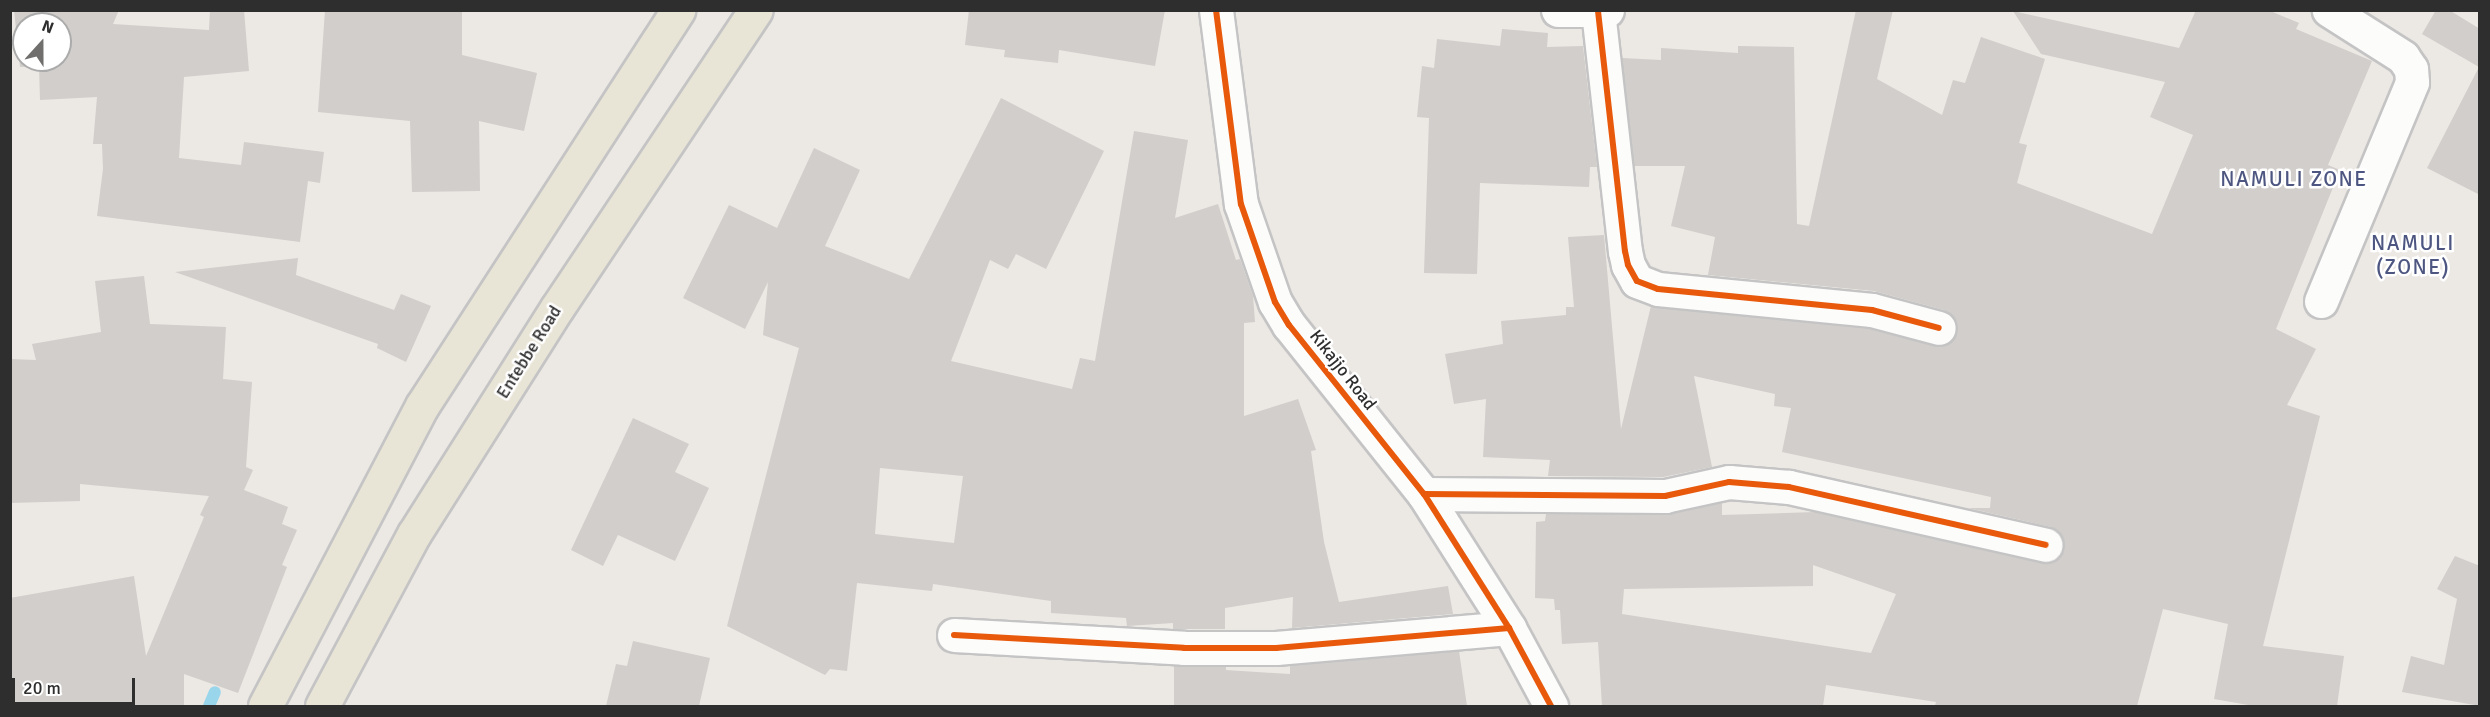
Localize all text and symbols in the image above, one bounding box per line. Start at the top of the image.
north arrow [12,12,72,72]
text: N [39,16,57,38]
district label: NAMULI ZONE [2220,166,2368,192]
district label: NAMULI (ZONE) [2371,230,2455,280]
street label: Entebbe Road [492,301,566,403]
street label: Kikajjo Road [1305,326,1381,414]
scale bar [15,666,138,704]
text: 20 m [23,677,61,699]

